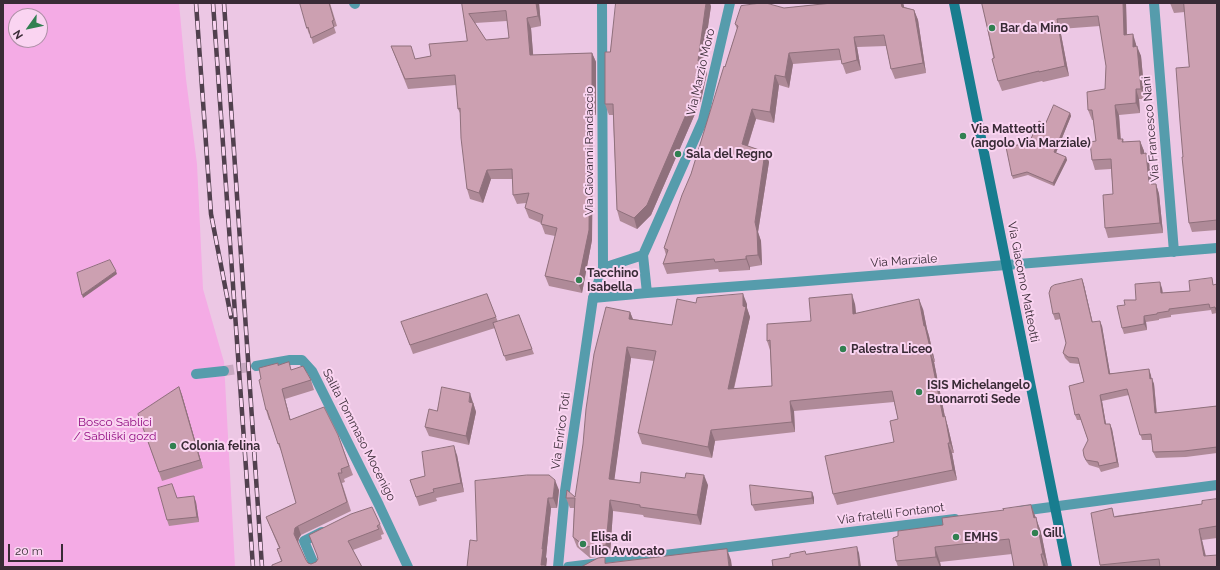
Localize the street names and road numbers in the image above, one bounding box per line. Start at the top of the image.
street label: Via Marzio Moro [684,27,718,117]
street label: Via Francesco Nani [1139,76,1163,182]
street label: Via Giovanni Randaccio [582,86,596,216]
street label: Via Giacomo Matteotti [1004,220,1042,344]
street label: Via Marziale [870,251,938,271]
street label: Salita Tommaso Mocenigo [319,367,399,503]
street label: Via Enrico Toti [548,391,574,471]
street label: Via fratelli Fontanot [837,500,945,528]

